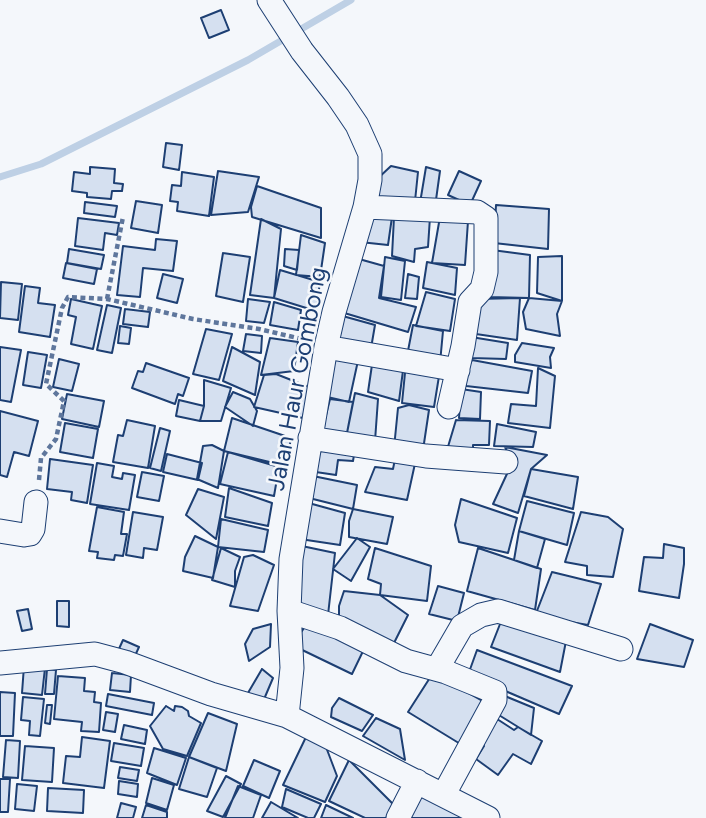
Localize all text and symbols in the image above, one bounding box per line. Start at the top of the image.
street label: Jalan Haur Gombong [262,265,334,493]

